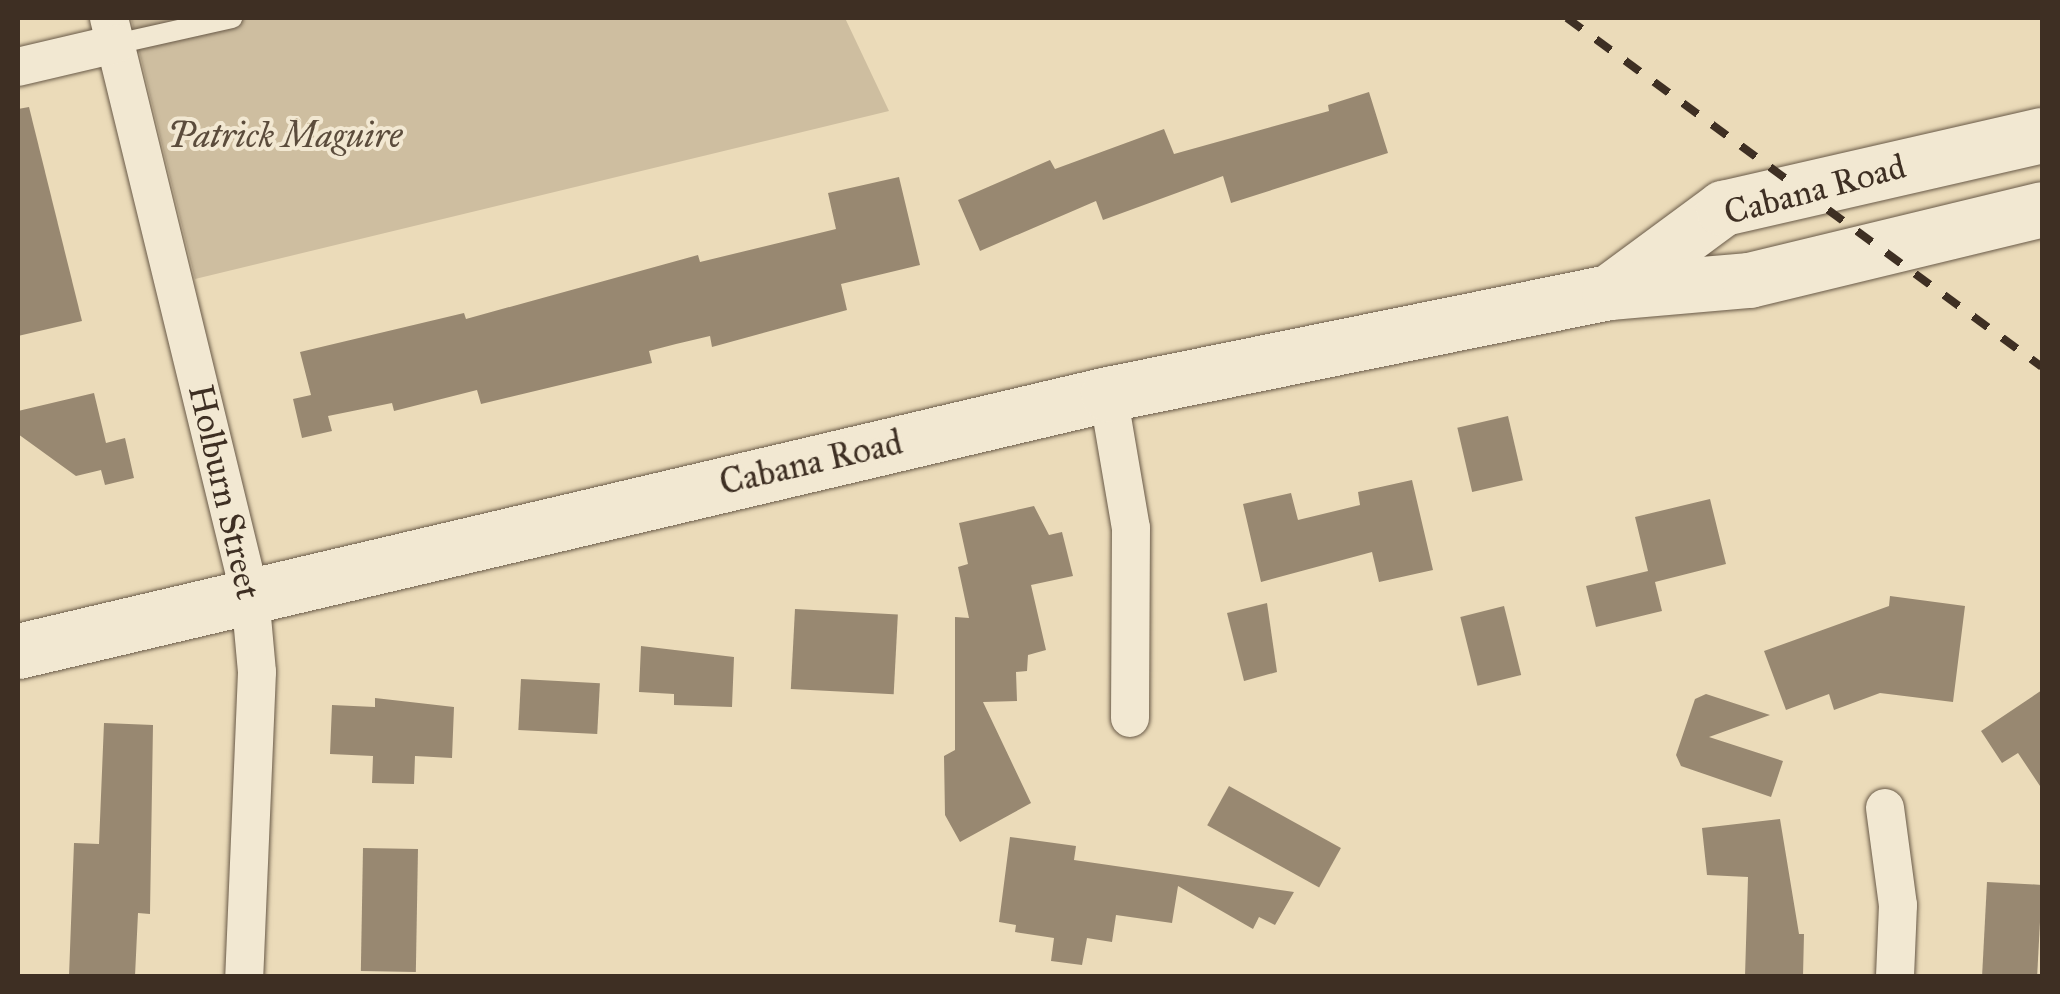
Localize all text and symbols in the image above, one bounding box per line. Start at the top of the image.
park label: Patrick Maguire [168,115,402,157]
street label: Cabana Road [1720,146,1910,234]
street label: Holburn Street [179,381,269,603]
street label: Cabana Road [716,422,906,504]

